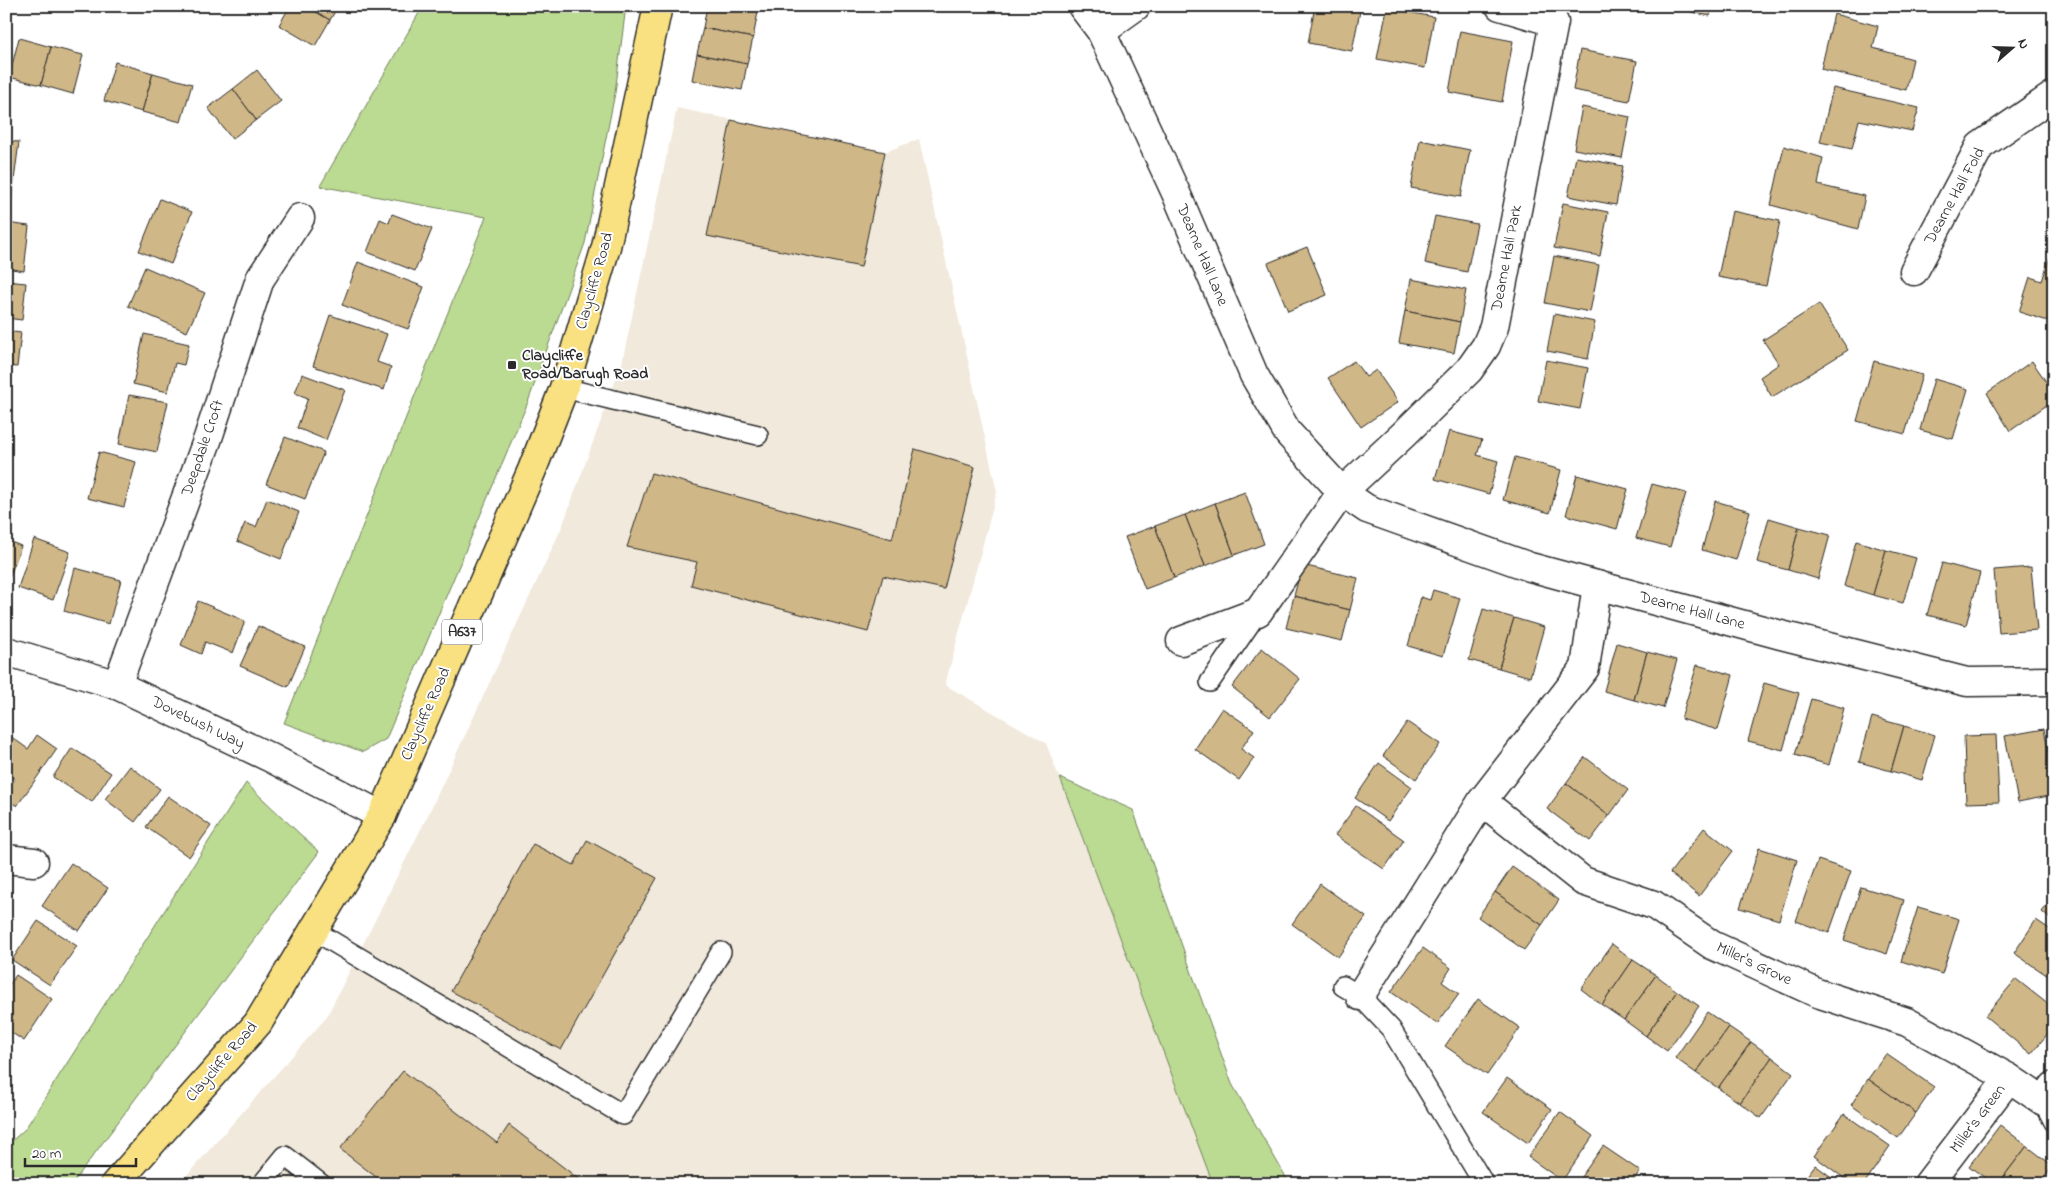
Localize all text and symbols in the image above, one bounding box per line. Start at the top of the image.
north arrow [1988,22,2038,72]
text: N [2011,36,2034,52]
street label: Dearne Hall Fold [1918,143,1992,250]
street label: Dearne Hall Lane [1169,199,1235,310]
street label: Dearne Hall Park [1485,202,1529,314]
street label: Claycliffe Road [570,230,620,332]
place label: Claycliffe Road/Barugh Road [521,344,648,387]
marker: Claycliffe Road/Barugh Road [506,359,518,371]
street label: Deepdale Croft [175,396,231,500]
street label: Dearne Hall Lane [1636,585,1748,637]
road number: A637 [442,620,482,644]
street label: Claycliffe Road [395,664,457,764]
street label: Dovebush Way [146,690,249,756]
street label: Miller's Grove [1712,936,1797,992]
street label: Claycliffe Road [180,1017,264,1107]
street label: Miller's Green [1944,1079,2012,1159]
scale bar [25,1135,136,1167]
text: 20 m [32,1143,62,1165]

